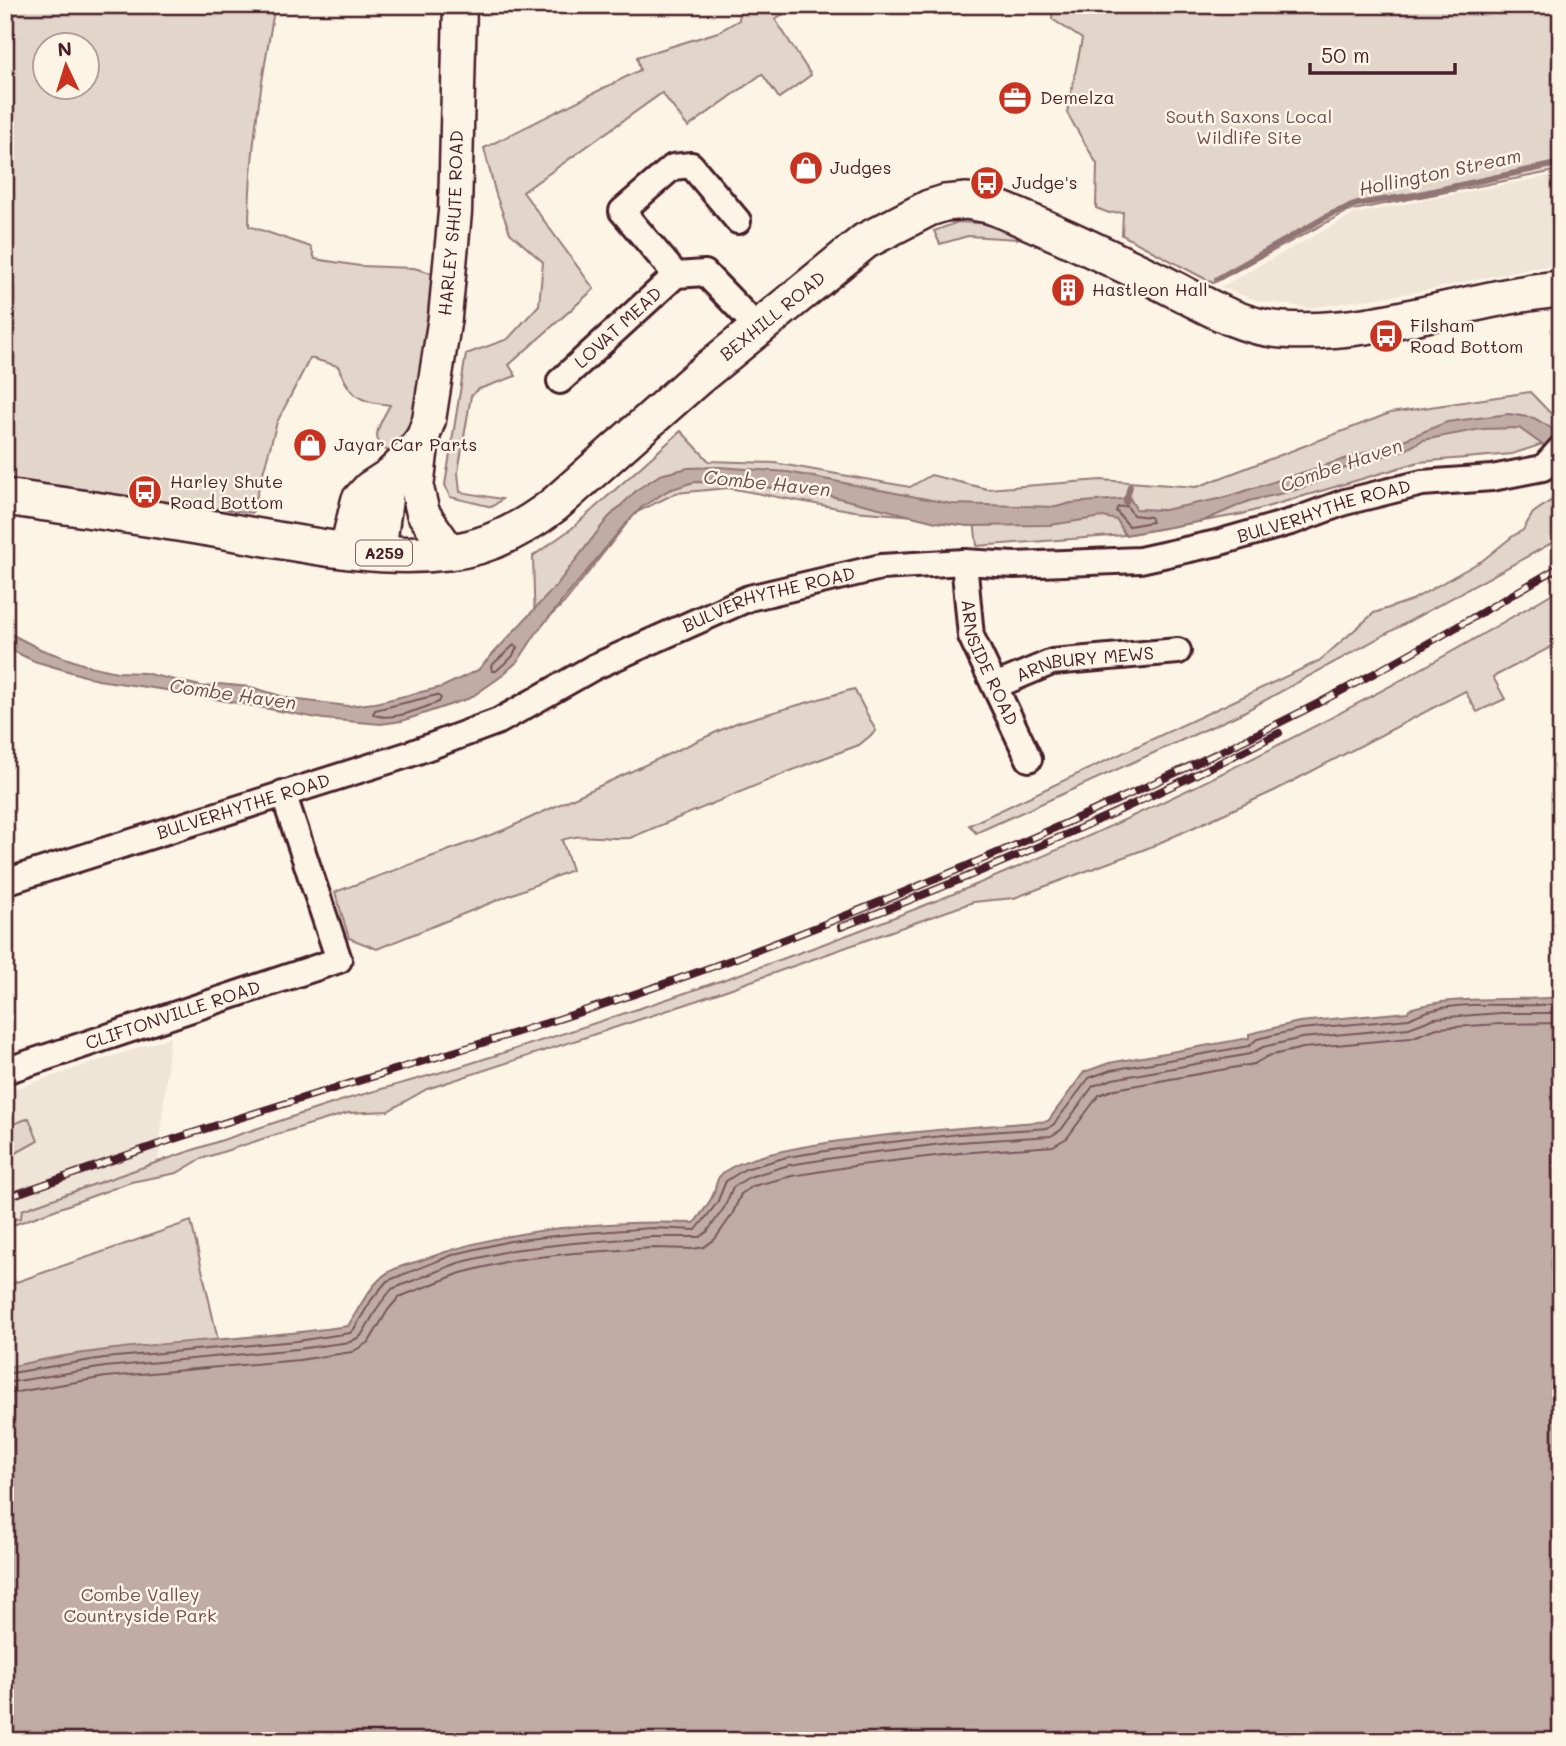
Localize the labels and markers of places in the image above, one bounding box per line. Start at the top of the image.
office icon: Demelza [996,79,1034,117]
place label: Demelza [1040,85,1115,109]
shop icon: Judges [787,149,825,187]
place label: Judges [830,155,891,179]
bus stop icon: Judge's [968,164,1006,202]
place label: Judge's [1012,170,1077,194]
building icon: Hastleon Hall [1049,271,1087,309]
place label: Hastleon Hall [1092,277,1208,301]
place label: Filsham Road Bottom [1410,313,1523,358]
bus stop icon: Filsham Road Bottom [1367,317,1405,355]
shop icon: Jayar Car Parts [291,426,329,464]
place label: Jayar Car Parts [334,432,477,456]
place label: Harley Shute Road Bottom [170,469,283,514]
bus stop icon: Harley Shute Road Bottom [126,473,164,511]

